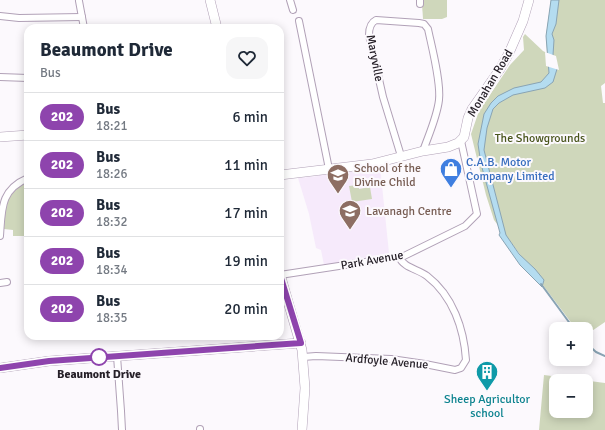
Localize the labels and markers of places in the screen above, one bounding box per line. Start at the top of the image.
place label: C.A.B. Motor Company Limited [466,155,555,184]
shop icon: C.A.B. Motor Company Limited [438,156,464,189]
place label: School of the Divine Child [354,161,421,190]
school or university icon: School of the Divine Child [325,162,351,195]
school or university icon: Lavanagh Centre [337,198,363,231]
place label: Lavanagh Centre [366,204,452,219]
marker: Beaumont Drive [90,348,108,366]
building icon: Sheep Agricultor school [474,359,500,392]
place label: Beaumont Drive [57,367,141,382]
place label: Sheep Agricultor school [444,392,531,421]

